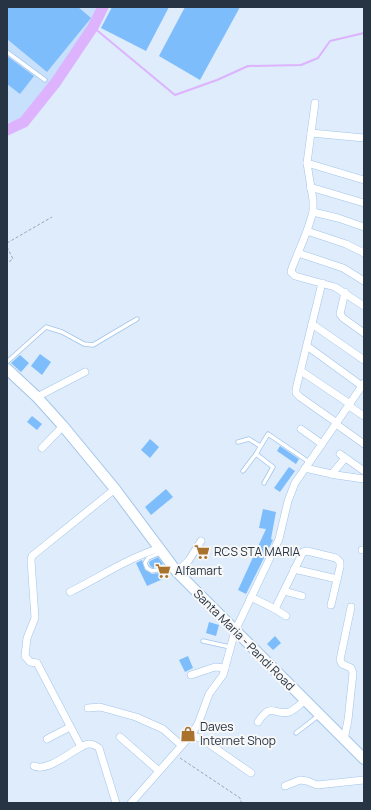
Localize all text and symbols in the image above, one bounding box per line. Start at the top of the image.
supermarket icon: RCS STA MARIA [193,543,211,561]
place label: RCS STA MARIA [214,543,301,560]
supermarket icon: Alfamart [154,562,172,580]
place label: Alfamart [175,562,222,579]
street label: Santa Maria - Pandi Road [190,585,299,694]
place label: Daves Internet Shop [200,718,276,749]
shop icon: Daves Internet Shop [179,725,197,743]

